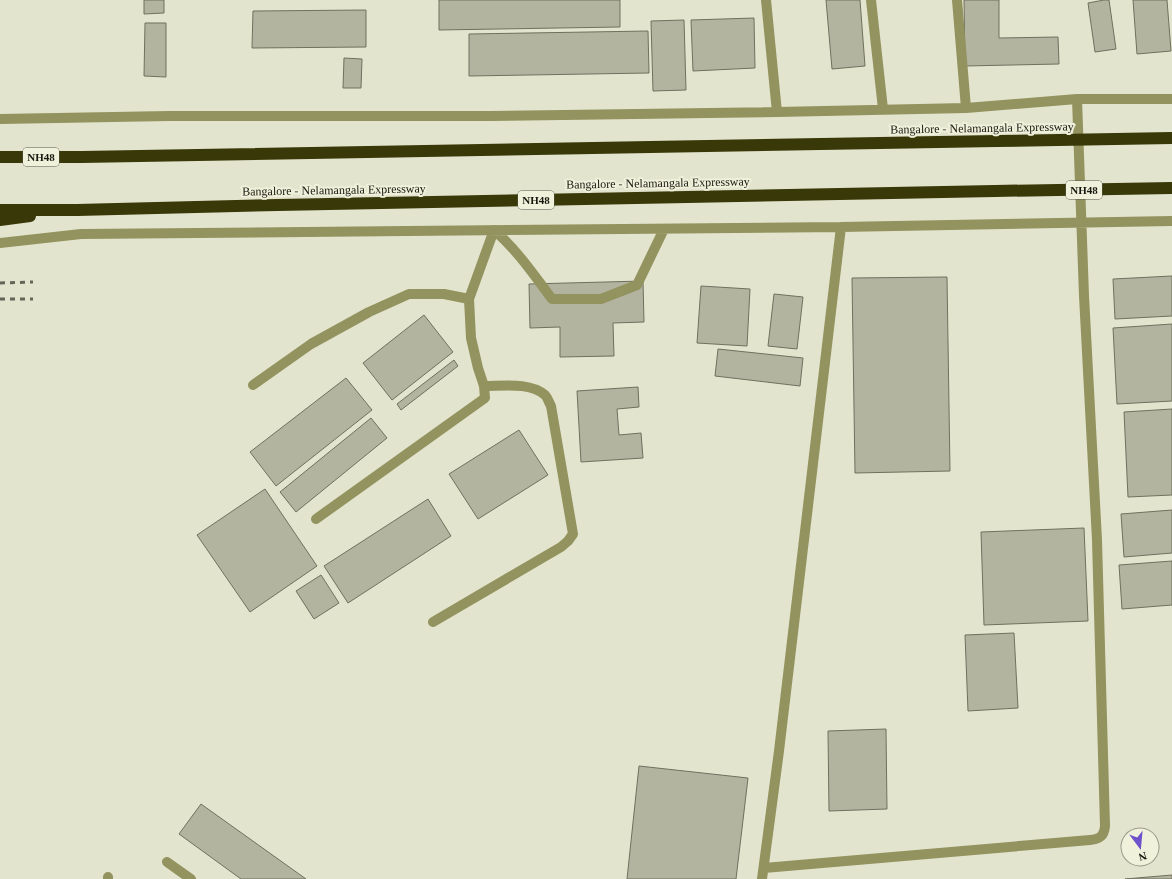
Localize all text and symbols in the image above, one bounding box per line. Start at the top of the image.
street label: Bangalore - Nelamangala Expressway [890,119,1074,137]
road number: NH48 [23,148,59,166]
street label: Bangalore - Nelamangala Expressway [566,174,750,192]
street label: Bangalore - Nelamangala Expressway [242,181,426,199]
road number: NH48 [1066,181,1102,199]
road number: NH48 [518,191,554,209]
north arrow [1120,827,1160,867]
text: N [1137,850,1148,863]

